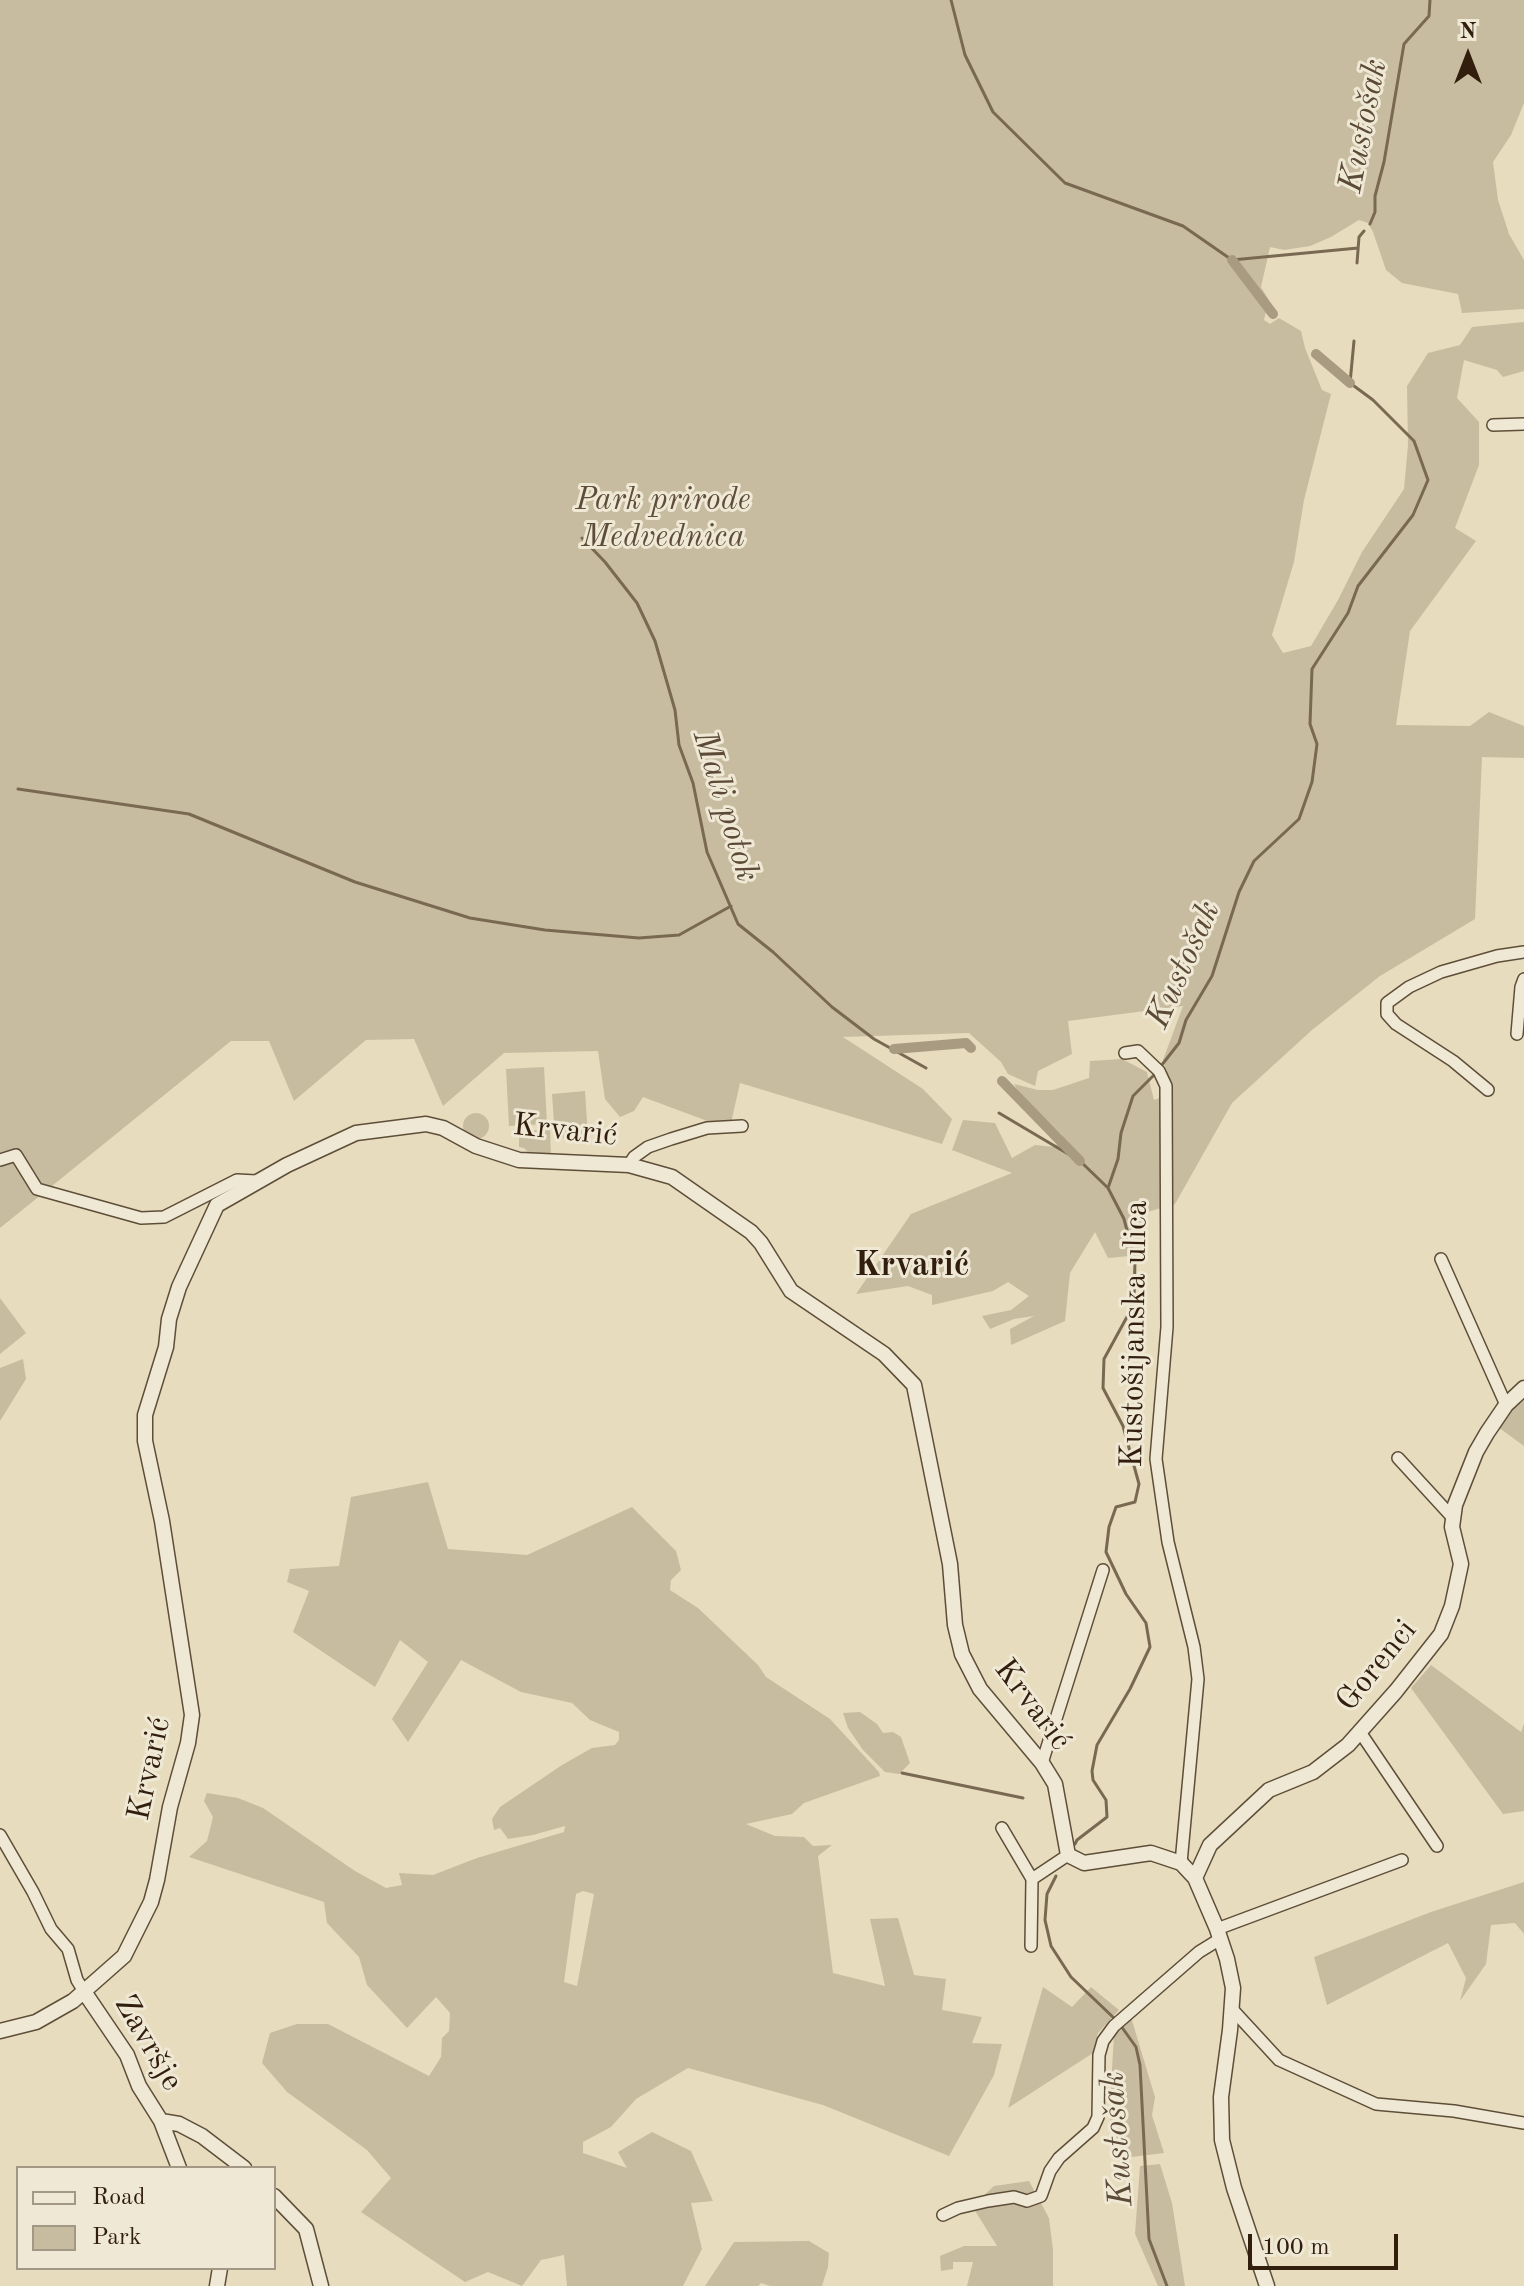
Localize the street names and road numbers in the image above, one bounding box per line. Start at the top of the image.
street label: Krvarić [511,1106,619,1156]
street label: Kustošijanska ulica [1113,1200,1157,1468]
street label: Gorenci [1329,1612,1425,1720]
street label: Krvarić [985,1652,1079,1758]
street label: Krvarić [120,1714,180,1824]
street label: Završje [105,1988,191,2098]

